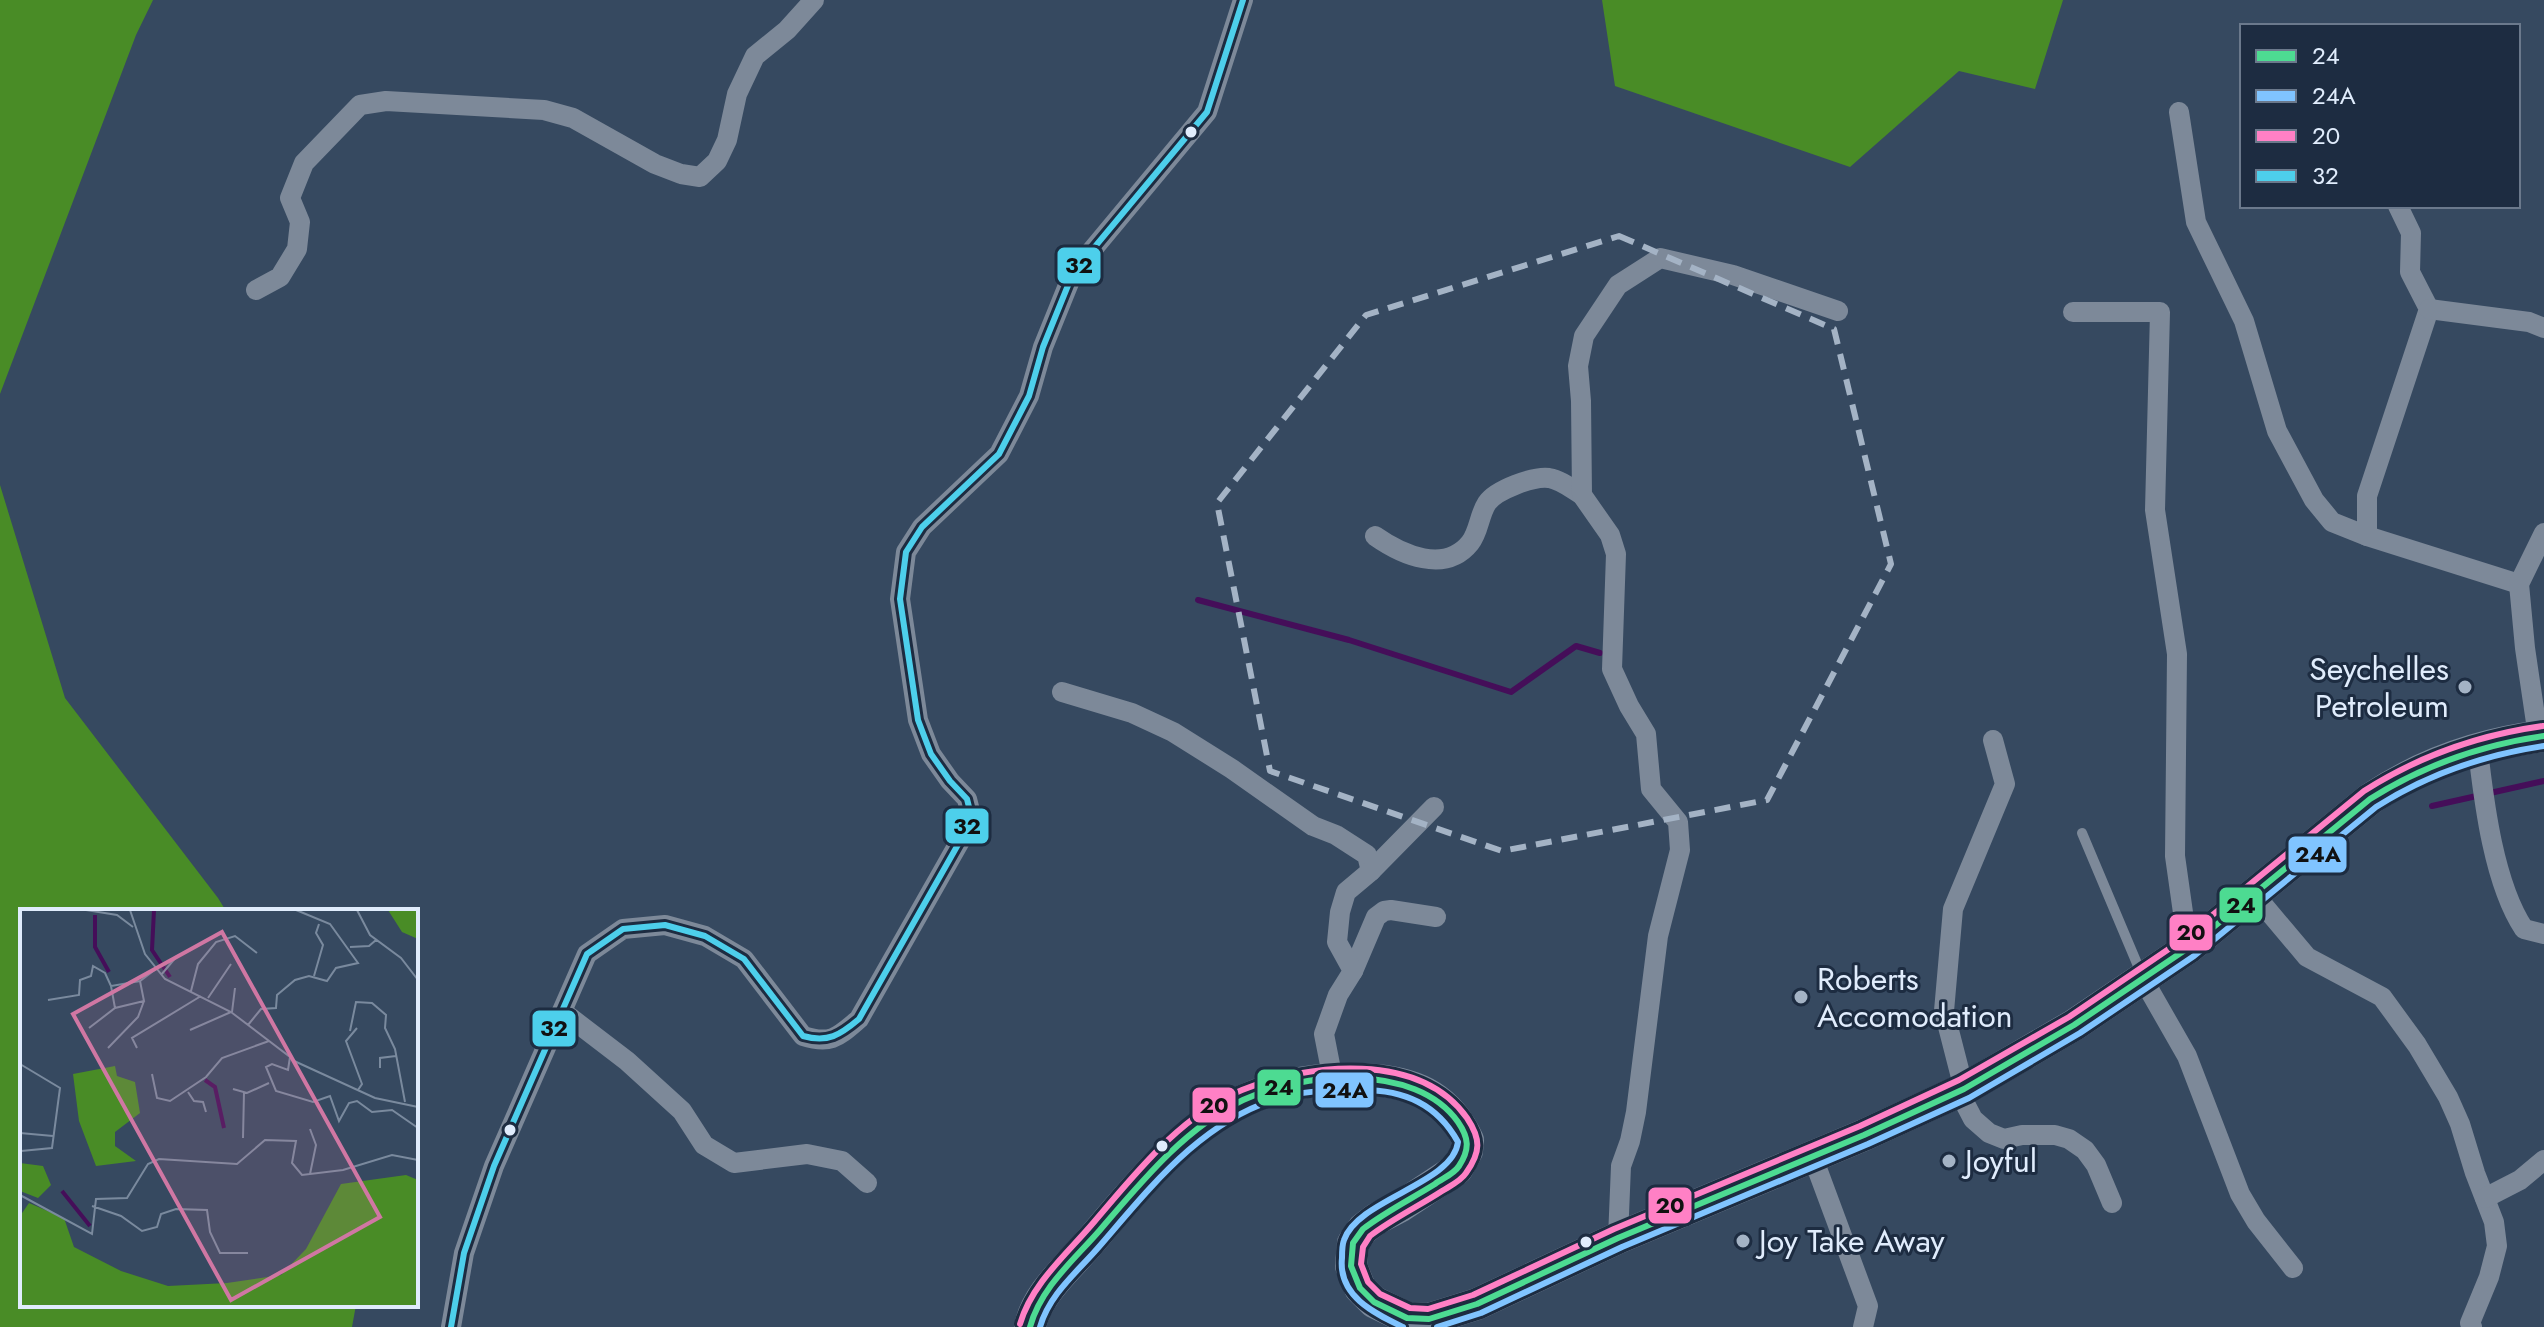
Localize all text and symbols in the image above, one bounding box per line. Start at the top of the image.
legend [2240,24,2520,208]
text: 24 [2312,38,2340,73]
text: 24A [2312,78,2356,113]
text: 20 [2312,118,2340,153]
unlabelled marker [1183,124,1199,140]
text: 32 [2312,158,2339,193]
line badge: 32 [1056,246,1102,285]
text: 32 [1065,249,1093,281]
place label: Seychelles Petroleum [2309,646,2449,729]
marker: Seychelles Petroleum [2456,678,2474,696]
line badge: 32 [944,807,990,845]
text: 32 [953,810,981,842]
line badge: 24A [2287,835,2348,874]
text: 24A [2295,838,2342,870]
line badge: 24 [2218,886,2264,924]
text: 24 [2226,889,2256,921]
inset map [20,909,418,1307]
line badge: 20 [2168,913,2214,952]
text: 20 [2177,916,2206,948]
place label: Roberts Accomodation [1817,956,2013,1039]
marker: Roberts Accomodation [1792,988,1810,1006]
line badge: 32 [531,1009,577,1048]
text: 32 [540,1012,568,1044]
line badge: 24 [1256,1068,1302,1107]
text: 24 [1264,1071,1294,1103]
line badge: 24A [1314,1071,1375,1109]
text: 24A [1322,1074,1369,1106]
line badge: 20 [1191,1086,1237,1124]
text: 20 [1200,1089,1229,1121]
unlabelled marker [502,1122,518,1138]
unlabelled marker [1154,1138,1170,1154]
place label: Joyful [1961,1138,2037,1184]
marker: Joyful [1940,1152,1958,1170]
line badge: 20 [1647,1186,1693,1225]
text: 20 [1656,1189,1685,1221]
place label: Joy Take Away [1755,1218,1946,1264]
marker: Joy Take Away [1734,1232,1752,1250]
unlabelled marker [1578,1234,1594,1250]

